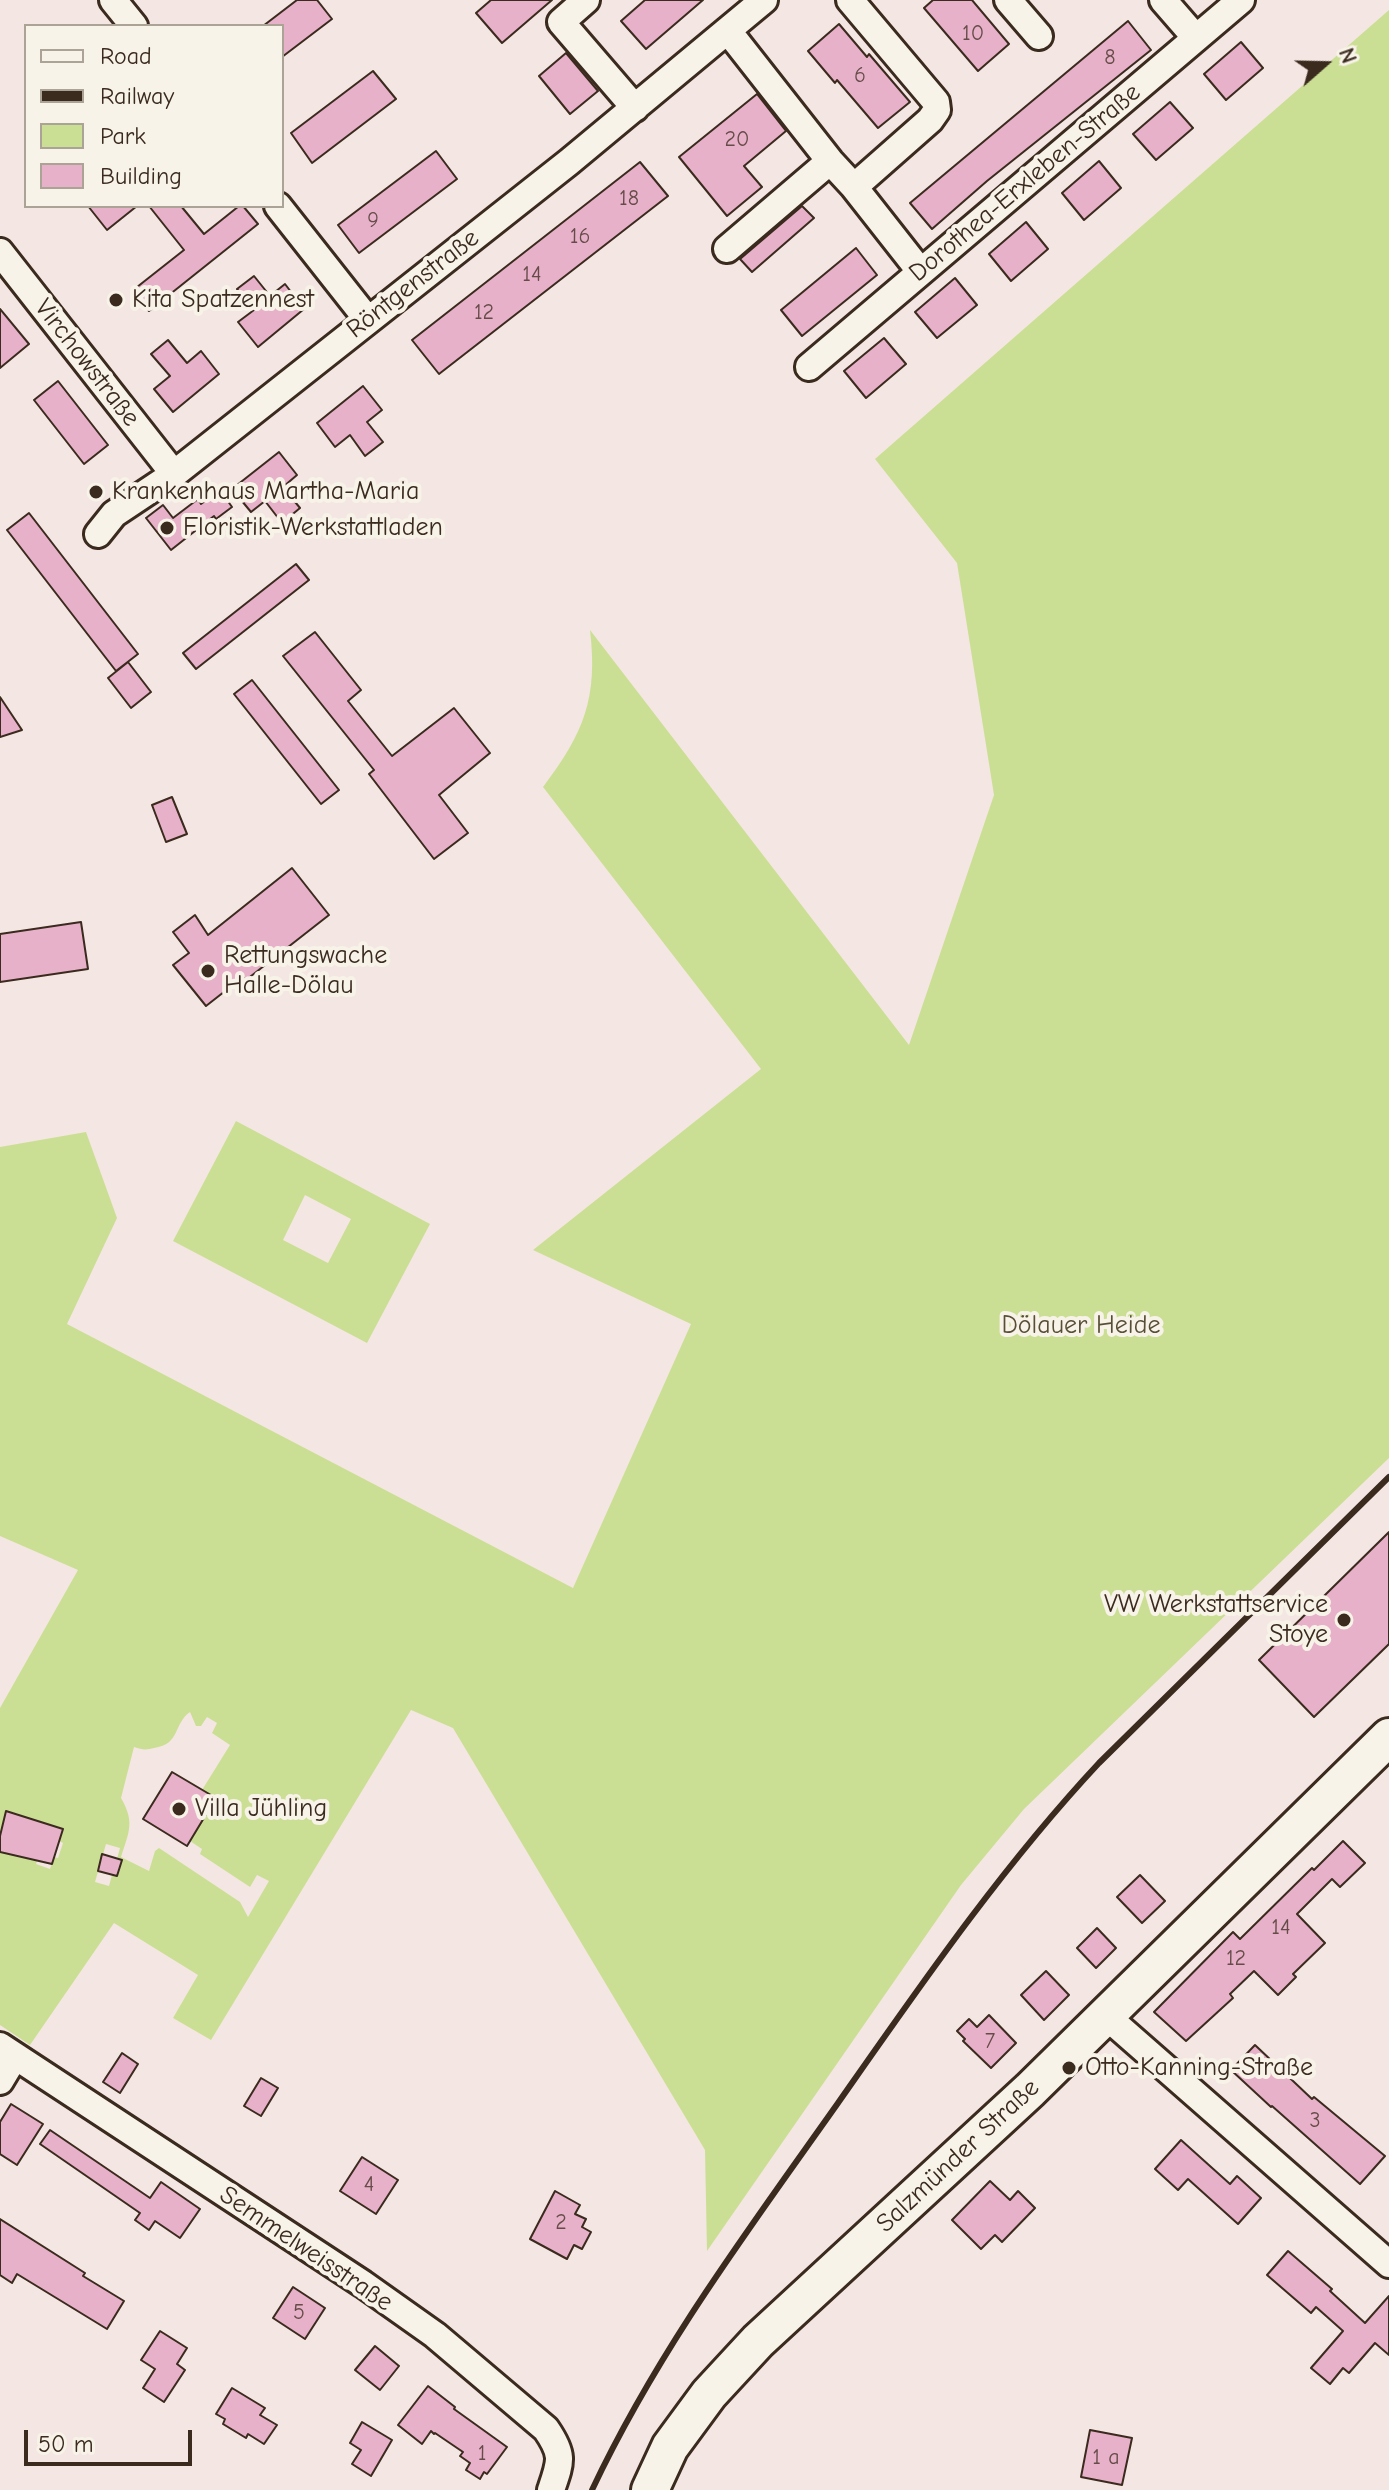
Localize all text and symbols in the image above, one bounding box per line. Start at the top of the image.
house number: 10 [962,21,984,47]
legend [24,24,284,208]
north arrow [1285,24,1365,104]
text: Road [100,42,152,70]
house number: 8 [1104,45,1116,71]
text: N [1333,45,1362,67]
house number: 6 [854,63,866,89]
street label: Dorothea-Erxleben-Straße [903,77,1147,289]
text: Railway [100,82,174,110]
text: Park [100,122,146,150]
house number: 20 [725,127,749,153]
text: Building [100,162,182,190]
house number: 18 [619,186,639,212]
house number: 9 [367,208,379,234]
street label: Röntgenstraße [341,223,485,345]
house number: 16 [570,224,590,250]
house number: 14 [522,262,542,288]
place label: Kita Spatzennest [132,284,314,316]
marker: Kita Spatzennest [107,291,125,309]
street label: Virchowstraße [28,293,146,433]
house number: 12 [474,300,494,326]
place label: Krankenhaus Martha-Maria [112,476,419,508]
marker: Krankenhaus Martha-Maria [87,483,105,501]
place label: Floristik-Werkstattladen [183,512,443,544]
marker: Floristik-Werkstattladen [158,519,176,537]
place label: Rettungswache Halle-Dölau [224,940,387,1002]
marker: Rettungswache Halle-Dölau [199,962,217,980]
park label: Dölauer Heide [1001,1310,1161,1342]
place label: VW Werkstattservice Stoye [1104,1589,1328,1650]
marker: VW Werkstattservice Stoye [1335,1611,1353,1629]
place label: Villa Jühling [195,1793,327,1825]
marker: Villa Jühling [170,1800,188,1818]
house number: 14 [1271,1915,1291,1941]
house number: 12 [1226,1946,1246,1972]
house number: 7 [985,2029,995,2055]
place label: Otto-Kanning-Straße [1085,2052,1313,2084]
marker: Otto-Kanning-Straße [1060,2059,1078,2077]
street label: Salzmünder Straße [870,2072,1046,2240]
house number: 3 [1309,2108,1321,2134]
house number: 4 [364,2172,374,2198]
street label: Semmelweisstraße [213,2180,399,2318]
house number: 2 [555,2210,567,2236]
house number: 5 [293,2300,305,2326]
scale bar [28,2414,196,2464]
text: 50 m [38,2430,94,2458]
house number: 1 [478,2441,486,2467]
house number: 1 a [1092,2445,1120,2471]

